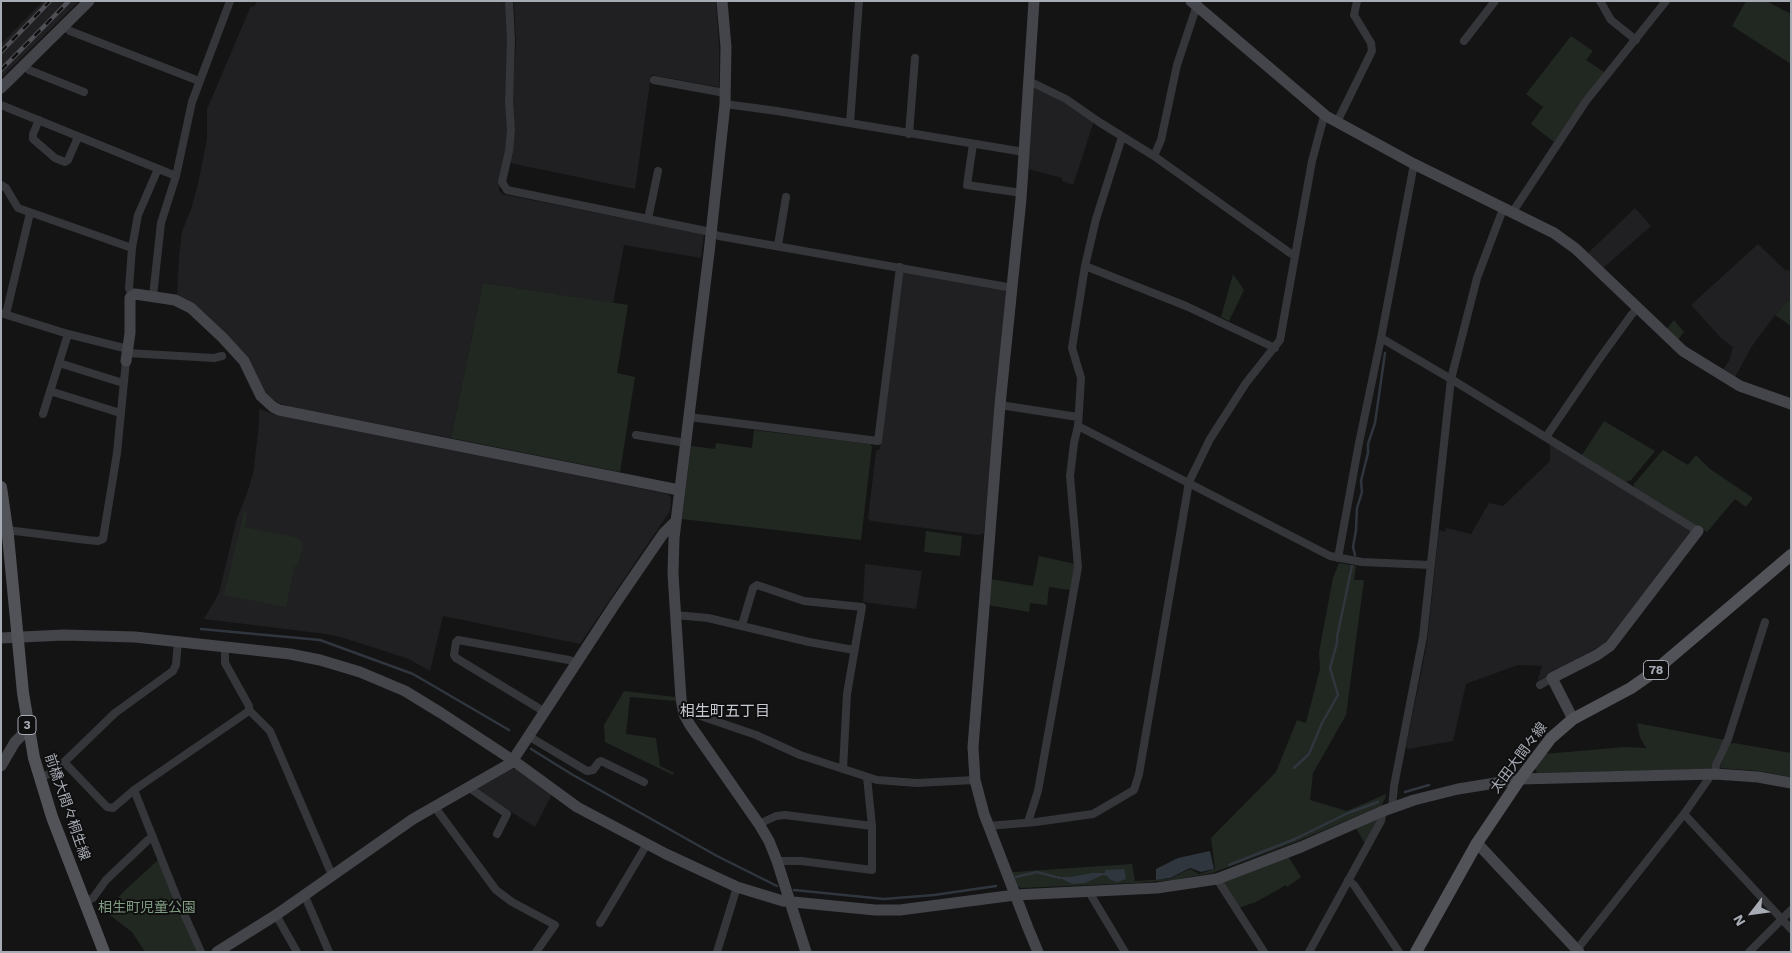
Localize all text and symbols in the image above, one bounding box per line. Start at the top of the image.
road number: 78 [1644,660,1668,680]
district label: 相生町五丁目 [680,703,770,721]
road number: 3 [18,716,36,734]
street label: 太田大間々線 [1487,719,1551,797]
street label: 前橋大間々桐生線 [41,751,93,863]
north arrow [1727,888,1777,938]
park label: 相生町児童公園 [98,900,196,916]
text: N [1729,912,1749,929]

